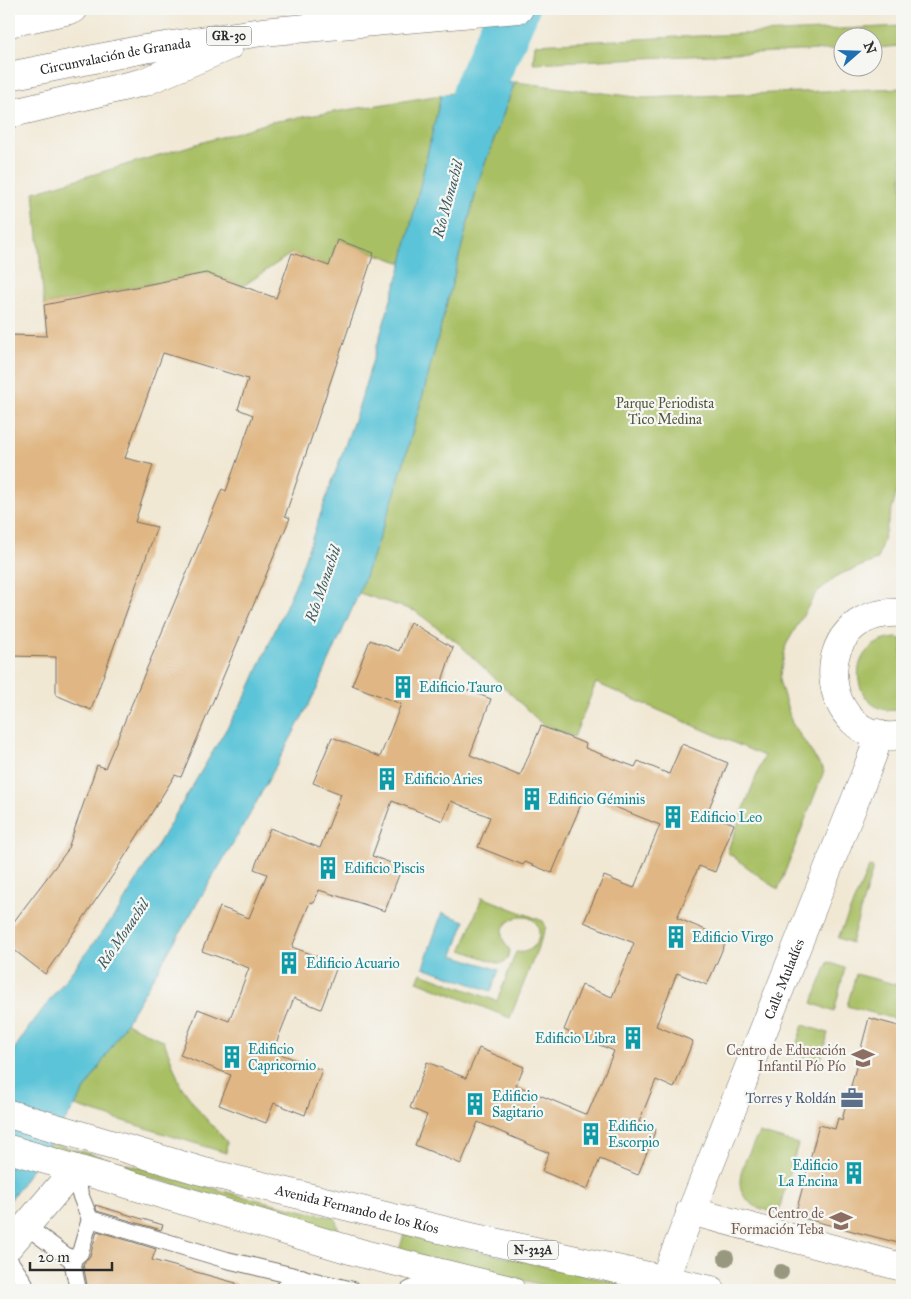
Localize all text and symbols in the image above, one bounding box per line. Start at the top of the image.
road number: GR-30 [206,27,252,46]
north arrow [834,28,884,78]
street label: Circunvalación de Granada [38,34,192,79]
text: N [860,39,880,56]
water label: Río Monachil [429,156,468,241]
park label: Parque Periodista Tico Medina [616,395,714,428]
water label: Río Monachil [301,541,345,626]
building icon: Edificio Tauro [390,674,416,700]
place label: Edificio Tauro [419,679,502,696]
building icon: Edificio Aries [374,766,400,792]
place label: Edificio Aries [404,771,482,788]
building icon: Edificio Géminis [519,786,545,812]
place label: Edificio Géminis [548,791,645,808]
building icon: Edificio Leo [660,804,686,830]
place label: Edificio Leo [690,809,762,826]
building icon: Edificio Piscis [315,855,341,881]
place label: Edificio Piscis [344,860,425,877]
water label: Río Monachil [93,894,154,973]
building icon: Edificio Virgo [663,924,689,950]
place label: Edificio Virgo [692,929,773,946]
street label: Calle Muladíes [761,937,808,1022]
building icon: Edificio Acuario [276,950,302,976]
place label: Edificio Acuario [306,955,400,972]
building icon: Edificio Libra [620,1025,646,1051]
place label: Edificio Libra [535,1030,616,1047]
place label: Edificio Capricornio [248,1041,316,1074]
place label: Centro de Educación Infantil Pío Pío [726,1042,846,1075]
building icon: Edificio Capricornio [219,1044,245,1070]
school or university icon: Centro de Educación Infantil Pío Pío [850,1045,876,1071]
office icon: Torres y Roldán [839,1085,865,1111]
place label: Edificio Sagitario [492,1088,543,1121]
place label: Torres y Roldán [745,1090,836,1107]
building icon: Edificio Sagitario [462,1091,488,1117]
place label: Edificio Escorpio [608,1118,659,1151]
building icon: Edificio Escorpio [578,1121,604,1147]
place label: Edificio La Encina [778,1157,838,1190]
building icon: Edificio La Encina [841,1160,867,1186]
street label: Avenida Fernando de los Ríos [273,1181,441,1238]
place label: Centro de Formación Teba [731,1205,824,1238]
school or university icon: Centro de Formación Teba [828,1208,854,1234]
scale bar [30,1239,112,1271]
road number: N-323A [508,1240,558,1260]
text: 20 m [38,1248,70,1266]

